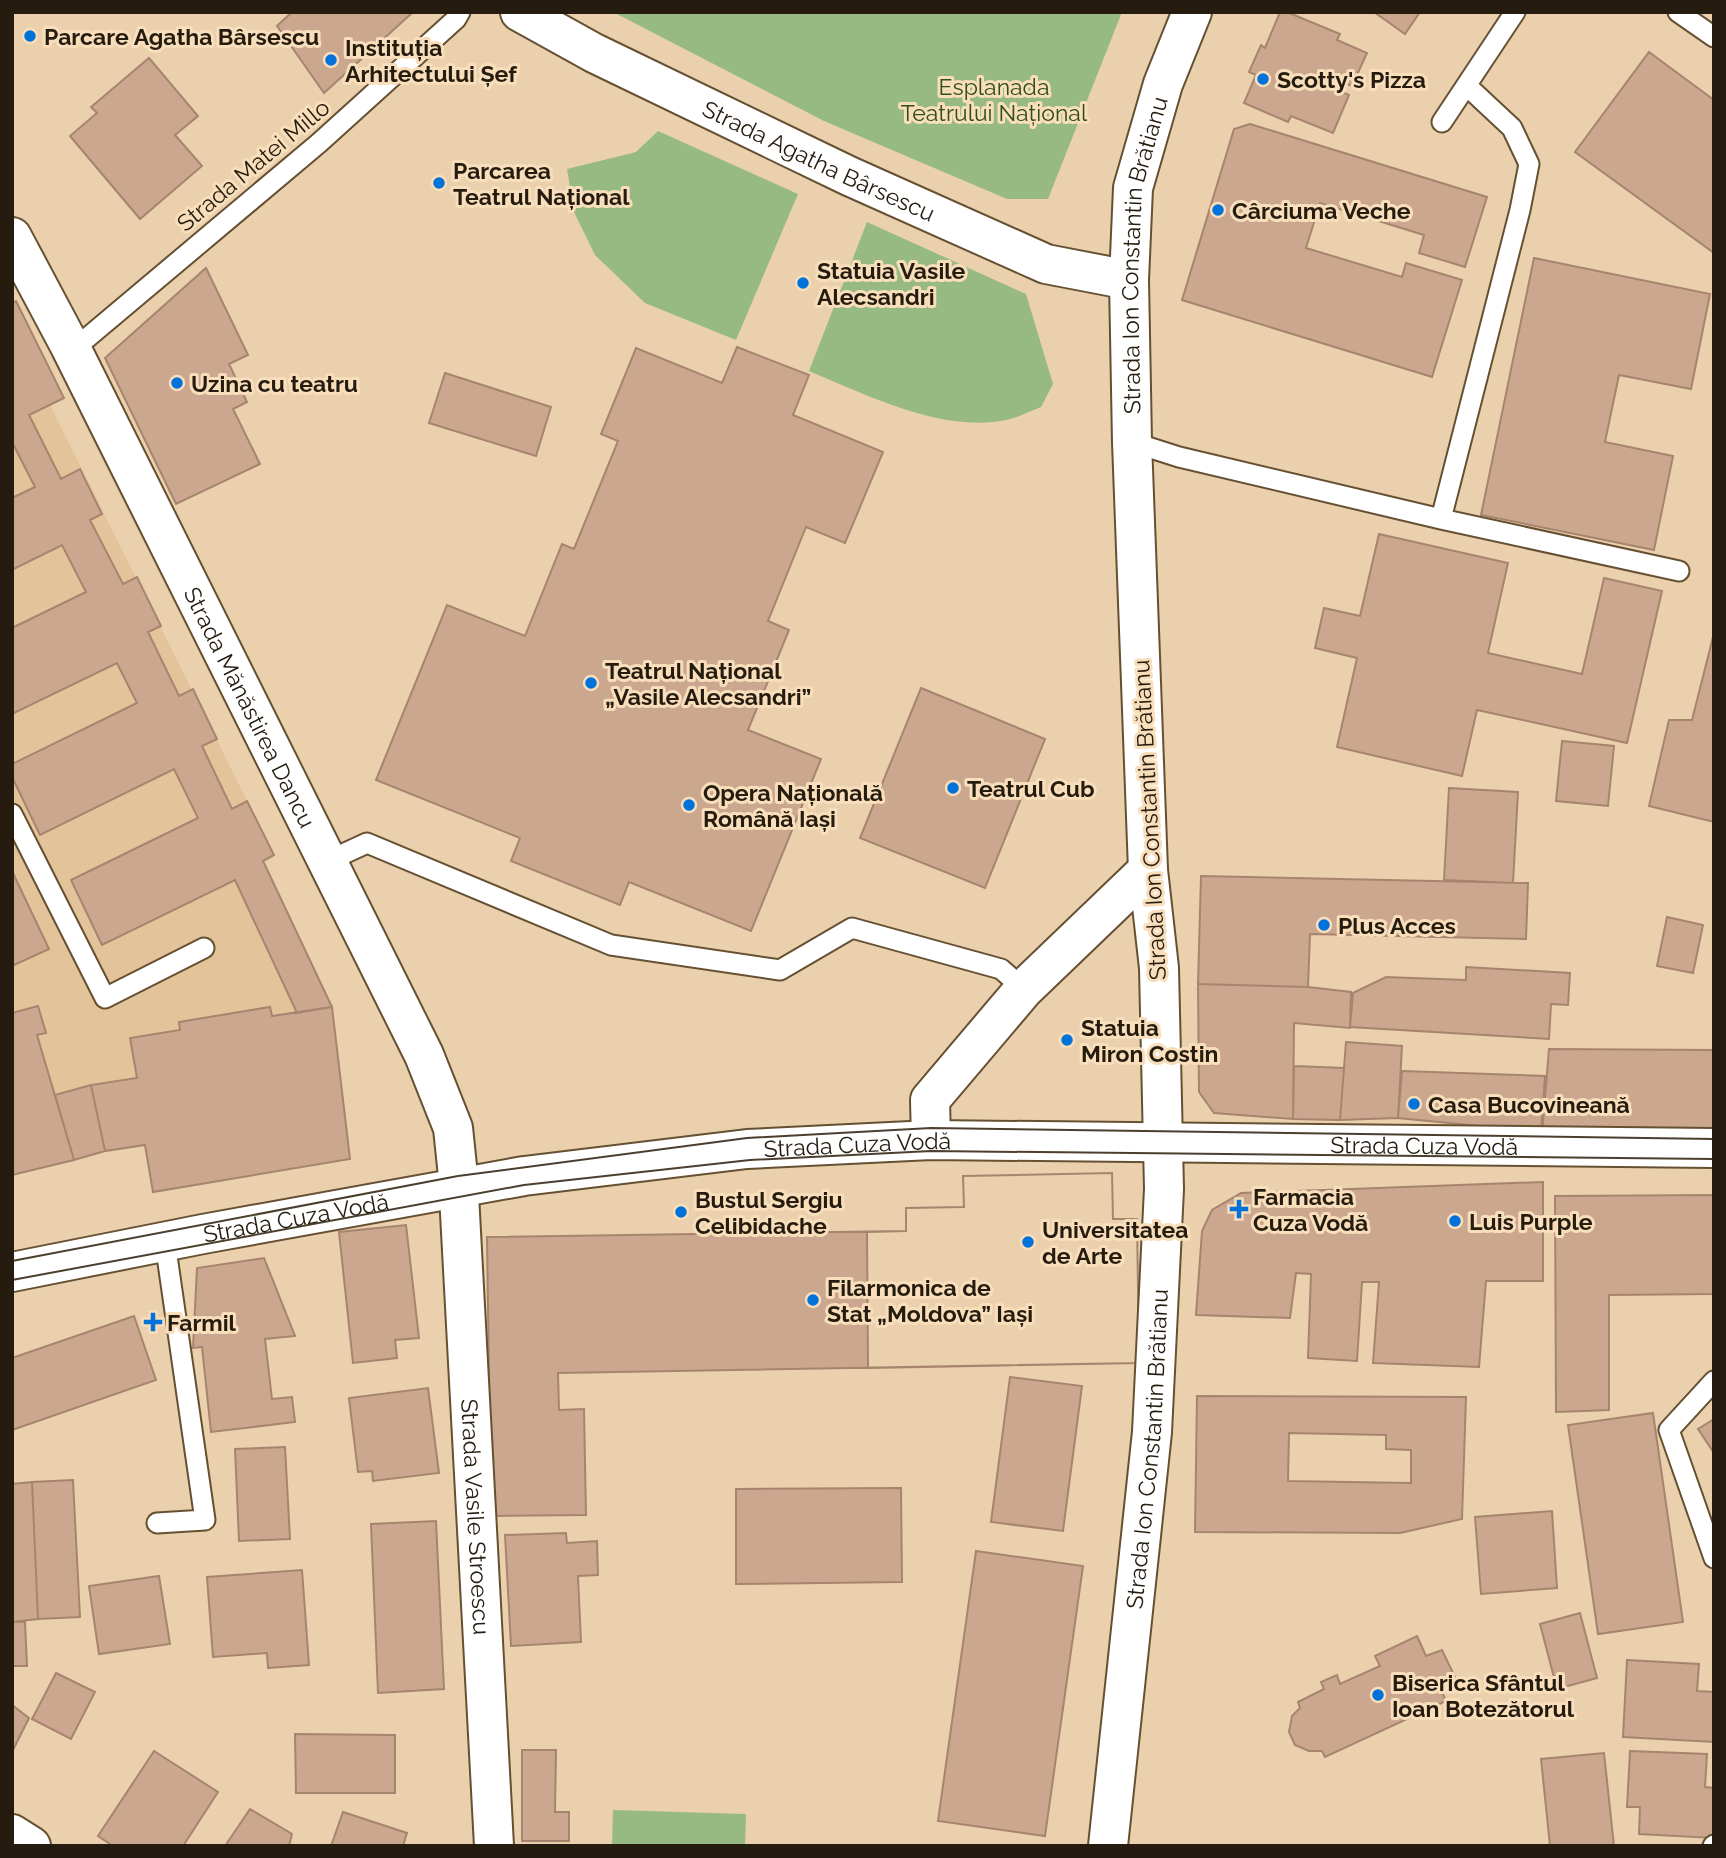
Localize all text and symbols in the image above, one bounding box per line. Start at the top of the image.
place label: Parcare Agatha Bârsescu [44,23,319,50]
marker: Parcare Agatha Bârsescu [22,28,38,44]
place label: Instituția Arhitectului Șef [345,34,518,87]
marker: Instituția Arhitectului Șef [323,52,339,68]
place label: Scotty's Pizza [1277,66,1426,93]
marker: Scotty's Pizza [1255,71,1271,87]
park label: Esplanada Teatrului Național [901,73,1088,126]
street label: Strada Matei Millo [171,93,335,237]
street label: Strada Ion Constantin Brătianu [1115,93,1172,414]
street label: Strada Agatha Bârsescu [699,94,939,226]
place label: Parcarea Teatrul Național [453,157,630,210]
marker: Parcarea Teatrul Național [431,175,447,191]
place label: Cârciuma Veche [1232,197,1411,224]
marker: Cârciuma Veche [1210,202,1226,218]
place label: Statuia Vasile Alecsandri [817,257,966,310]
marker: Statuia Vasile Alecsandri [795,275,811,291]
place label: Uzina cu teatru [191,370,358,397]
marker: Uzina cu teatru [169,375,185,391]
street label: Strada Mănăstirea Dancu [179,582,322,832]
place label: Teatrul Național „Vasile Alecsandri” [605,657,811,710]
street label: Strada Ion Constantin Brătianu [1127,659,1171,981]
marker: Teatrul Național „Vasile Alecsandri” [583,675,599,691]
place label: Teatrul Cub [967,775,1095,802]
place label: Opera Națională Română Iași [703,779,883,832]
marker: Teatrul Cub [945,780,961,796]
marker: Opera Națională Română Iași [681,797,697,813]
place label: Plus Acces [1338,912,1456,939]
marker: Plus Acces [1316,917,1332,933]
place label: Statuia Miron Costin [1081,1014,1218,1067]
marker: Statuia Miron Costin [1059,1032,1075,1048]
place label: Casa Bucovineană [1428,1091,1630,1118]
marker: Casa Bucovineană [1406,1096,1422,1112]
street label: Strada Cuza Vodă [763,1126,951,1162]
street label: Strada Cuza Vodă [1330,1131,1518,1159]
place label: Farmacia Cuza Vodă [1253,1183,1368,1236]
place label: Bustul Sergiu Celibidache [695,1186,843,1239]
street label: Strada Cuza Vodă [201,1187,391,1247]
marker: Farmacia Cuza Vodă [1231,1201,1247,1217]
marker: Bustul Sergiu Celibidache [673,1204,689,1220]
place label: Luis Purple [1469,1208,1593,1235]
marker: Luis Purple [1447,1213,1463,1229]
place label: Universitatea de Arte [1042,1216,1189,1269]
marker: Universitatea de Arte [1020,1234,1036,1250]
place label: Filarmonica de Stat „Moldova” Iași [827,1274,1033,1327]
street label: Strada Ion Constantin Brătianu [1120,1288,1173,1610]
marker: Filarmonica de Stat „Moldova” Iași [805,1292,821,1308]
place label: Farmil [167,1309,237,1336]
marker: Farmil [145,1314,161,1330]
street label: Strada Vasile Stroescu [456,1398,496,1636]
place label: Biserica Sfântul Ioan Botezătorul [1392,1669,1575,1722]
marker: Biserica Sfântul Ioan Botezătorul [1370,1687,1386,1703]

